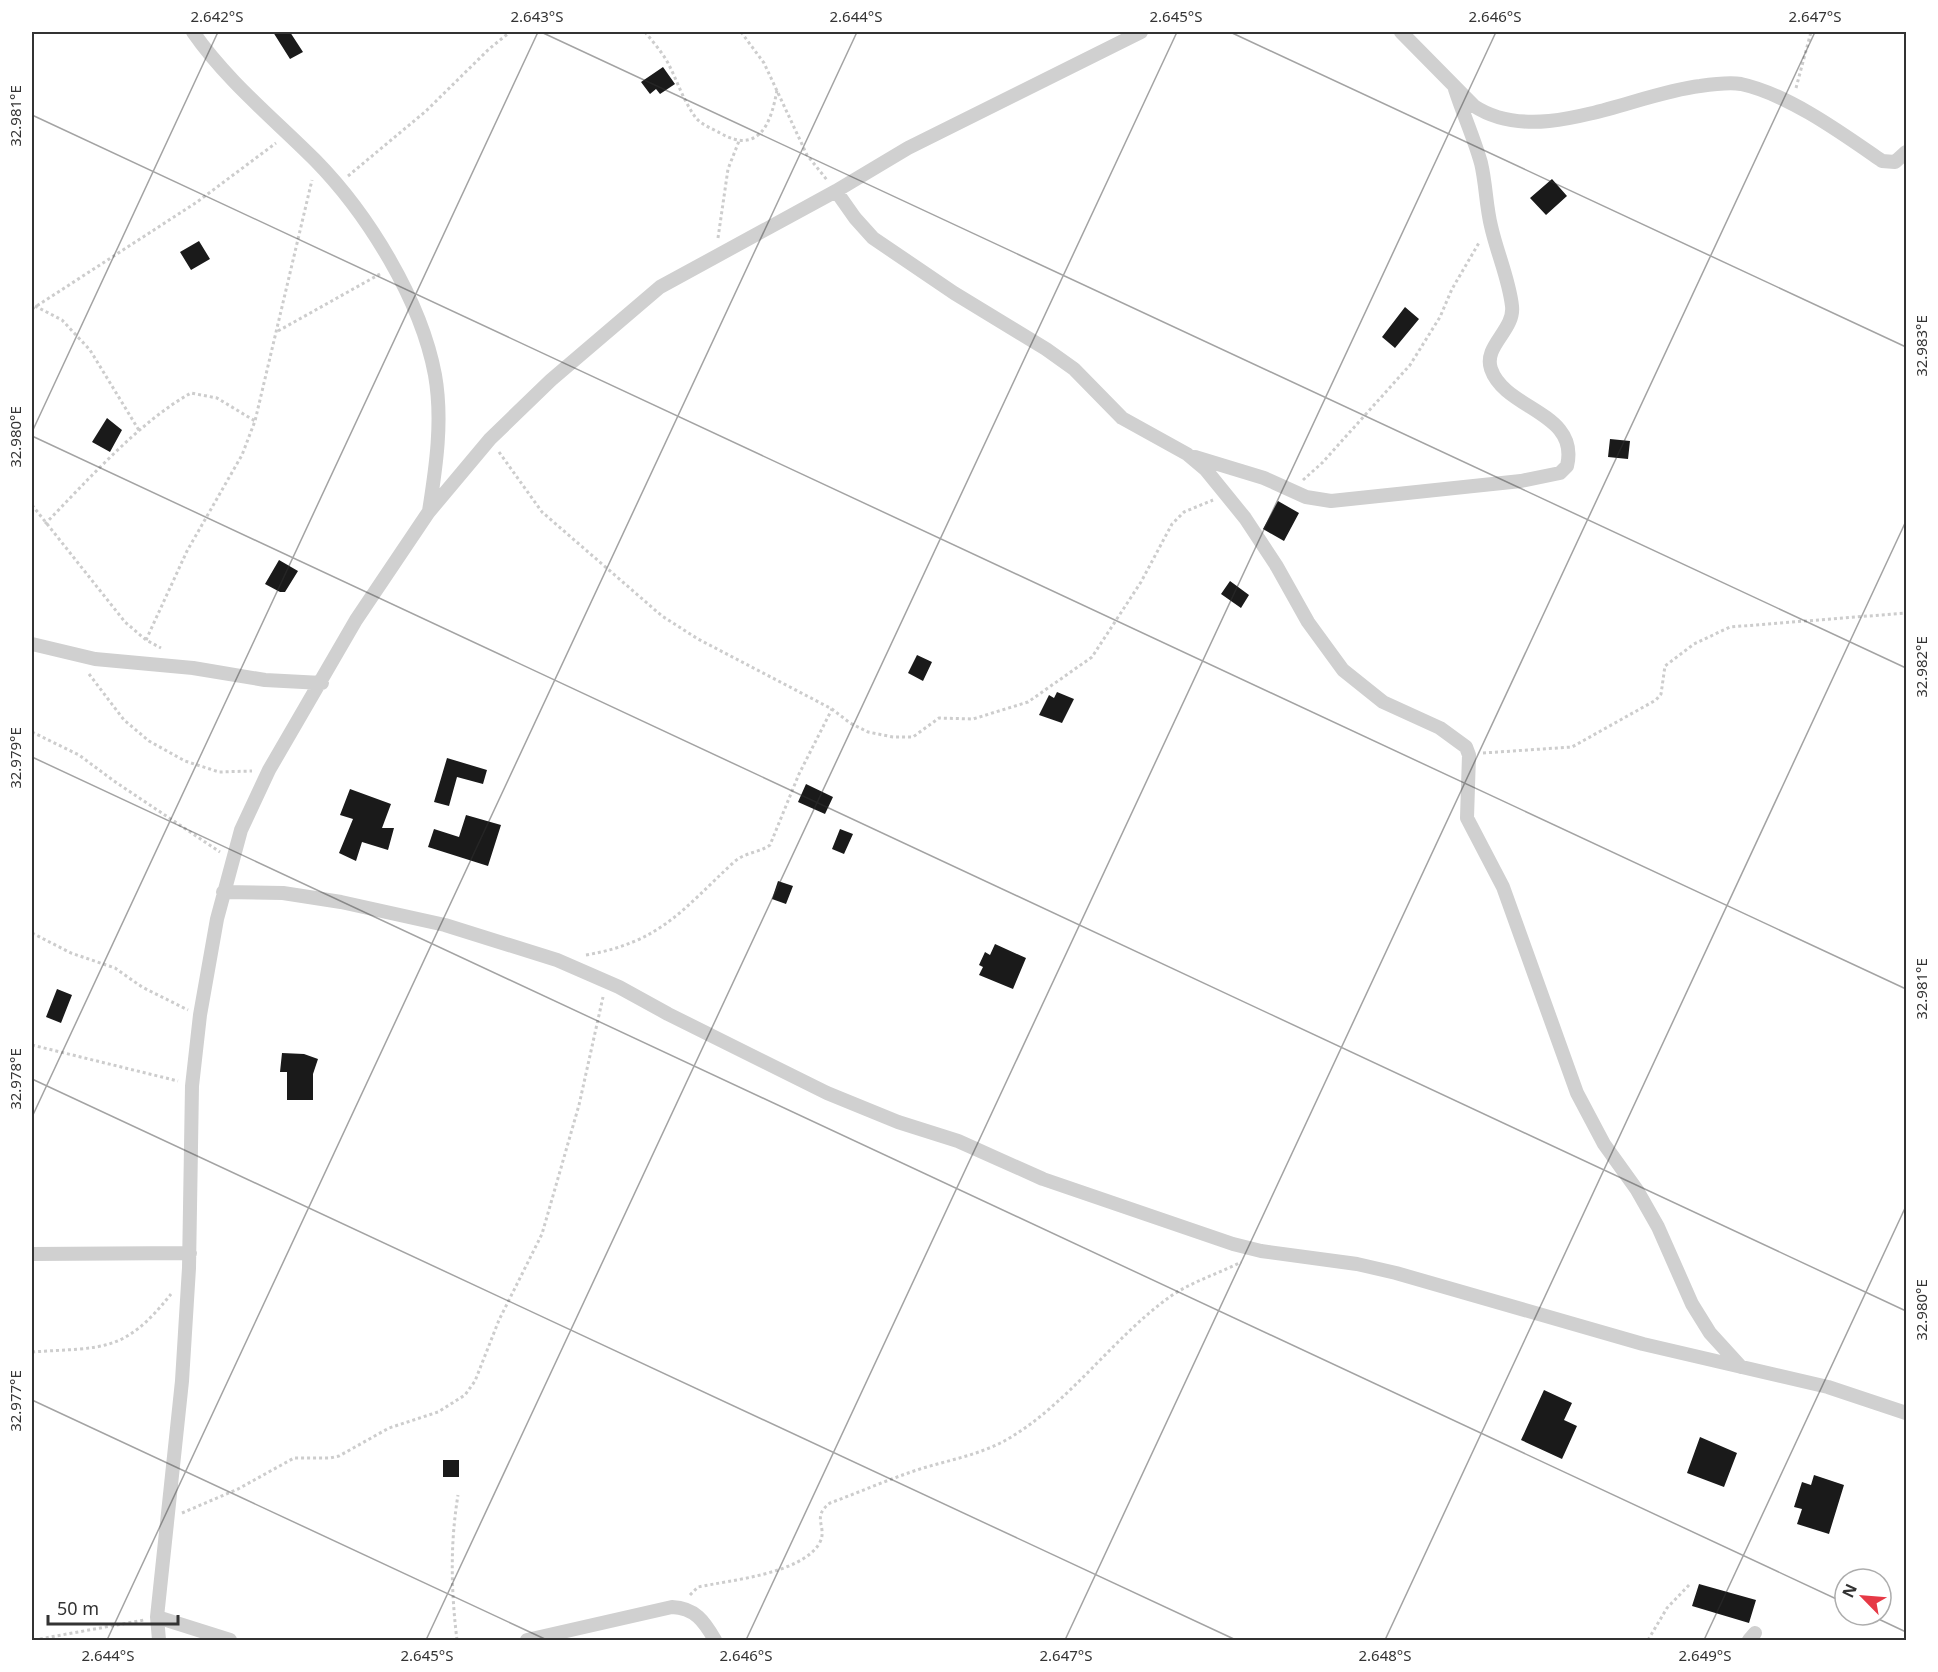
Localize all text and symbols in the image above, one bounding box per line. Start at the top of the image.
text: 2.642°S [191,6,244,26]
text: 2.643°S [511,6,564,26]
text: 2.644°S [830,6,883,26]
text: 2.645°S [1150,6,1203,26]
text: 2.646°S [1469,6,1522,26]
text: 2.647°S [1789,6,1842,26]
text: 32.981°E [5,85,25,147]
text: 32.983°E [1911,315,1931,377]
text: 32.980°E [5,406,25,468]
text: 32.982°E [1911,636,1931,698]
text: 32.979°E [5,727,25,789]
text: 32.981°E [1911,958,1931,1020]
text: 32.978°E [5,1048,25,1110]
text: 32.980°E [1911,1279,1931,1341]
text: 32.977°E [5,1370,25,1432]
north arrow [1833,1567,1893,1627]
text: N [1837,1580,1862,1601]
scale bar [48,1588,178,1626]
text: 50 m [57,1596,99,1620]
text: 2.644°S [82,1645,135,1665]
text: 2.645°S [401,1645,454,1665]
text: 2.646°S [720,1645,773,1665]
text: 2.647°S [1040,1645,1093,1665]
text: 2.648°S [1359,1645,1412,1665]
text: 2.649°S [1679,1645,1732,1665]

